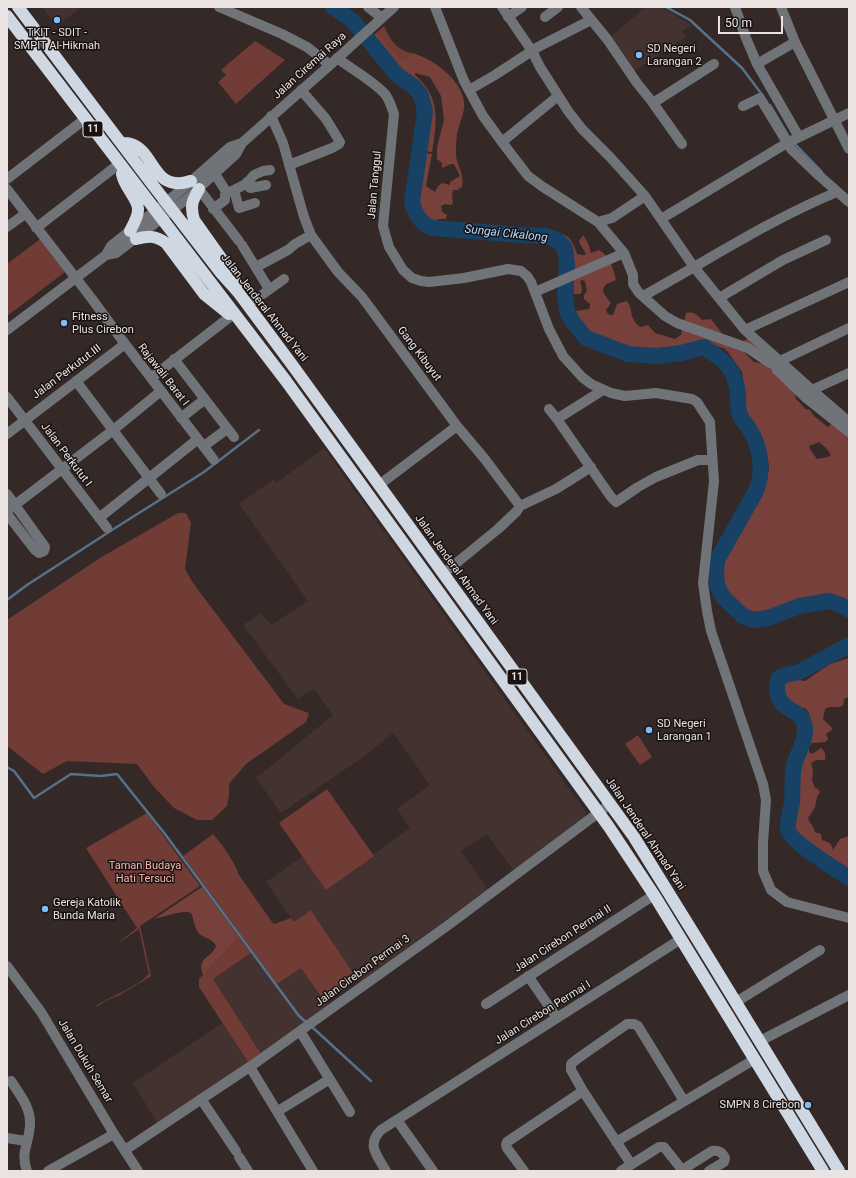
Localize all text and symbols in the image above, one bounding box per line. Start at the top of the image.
scale bar [720,8,785,34]
marker: TKIT - SDIT - SMPIT Al-Hikmah [52,15,62,25]
text: 50 m [725,16,752,30]
place label: TKIT - SDIT - SMPIT Al-Hikmah [14,26,100,52]
street label: Jalan Ciremai Raya [271,30,349,102]
place label: SD Negeri Larangan 2 [647,42,702,68]
marker: SD Negeri Larangan 2 [634,50,644,60]
road number: 11 [83,121,103,137]
street label: Jalan Tanggul [365,150,385,220]
water label: Sungai Cikalong [464,222,548,246]
street label: Jalan Jenderal Ahmad Yani [218,251,310,365]
place label: Fitness Plus Cirebon [72,310,134,336]
marker: Fitness Plus Cirebon [59,318,69,328]
street label: Gang Kibuyut [394,324,444,384]
street label: Rajawali Barat I [135,341,191,409]
street label: Jalan Perkutut.III [30,342,104,402]
street label: Jalan Perkutut I [38,420,94,490]
street label: Jalan Jenderal Ahmad Yani [412,512,500,628]
road number: 11 [507,669,527,685]
place label: SD Negeri Larangan 1 [657,717,712,743]
marker: SD Negeri Larangan 1 [644,725,654,735]
street label: Jalan Jenderal Ahmad Yani [602,775,688,893]
park label: Taman Budaya Hati Tersuci [109,859,181,885]
place label: Gereja Katolik Bunda Maria [53,896,121,922]
street label: Jalan Cirebon Permai II [512,903,614,975]
marker: Gereja Katolik Bunda Maria [40,904,50,914]
street label: Jalan Cirebon Permai 3 [313,932,413,1010]
street label: Jalan Cirebon Permai I [493,978,593,1048]
street label: Jalan Dukuh Semar [55,1017,115,1105]
place label: SMPN 8 Cirebon [720,1098,800,1112]
marker: SMPN 8 Cirebon [803,1100,813,1110]

